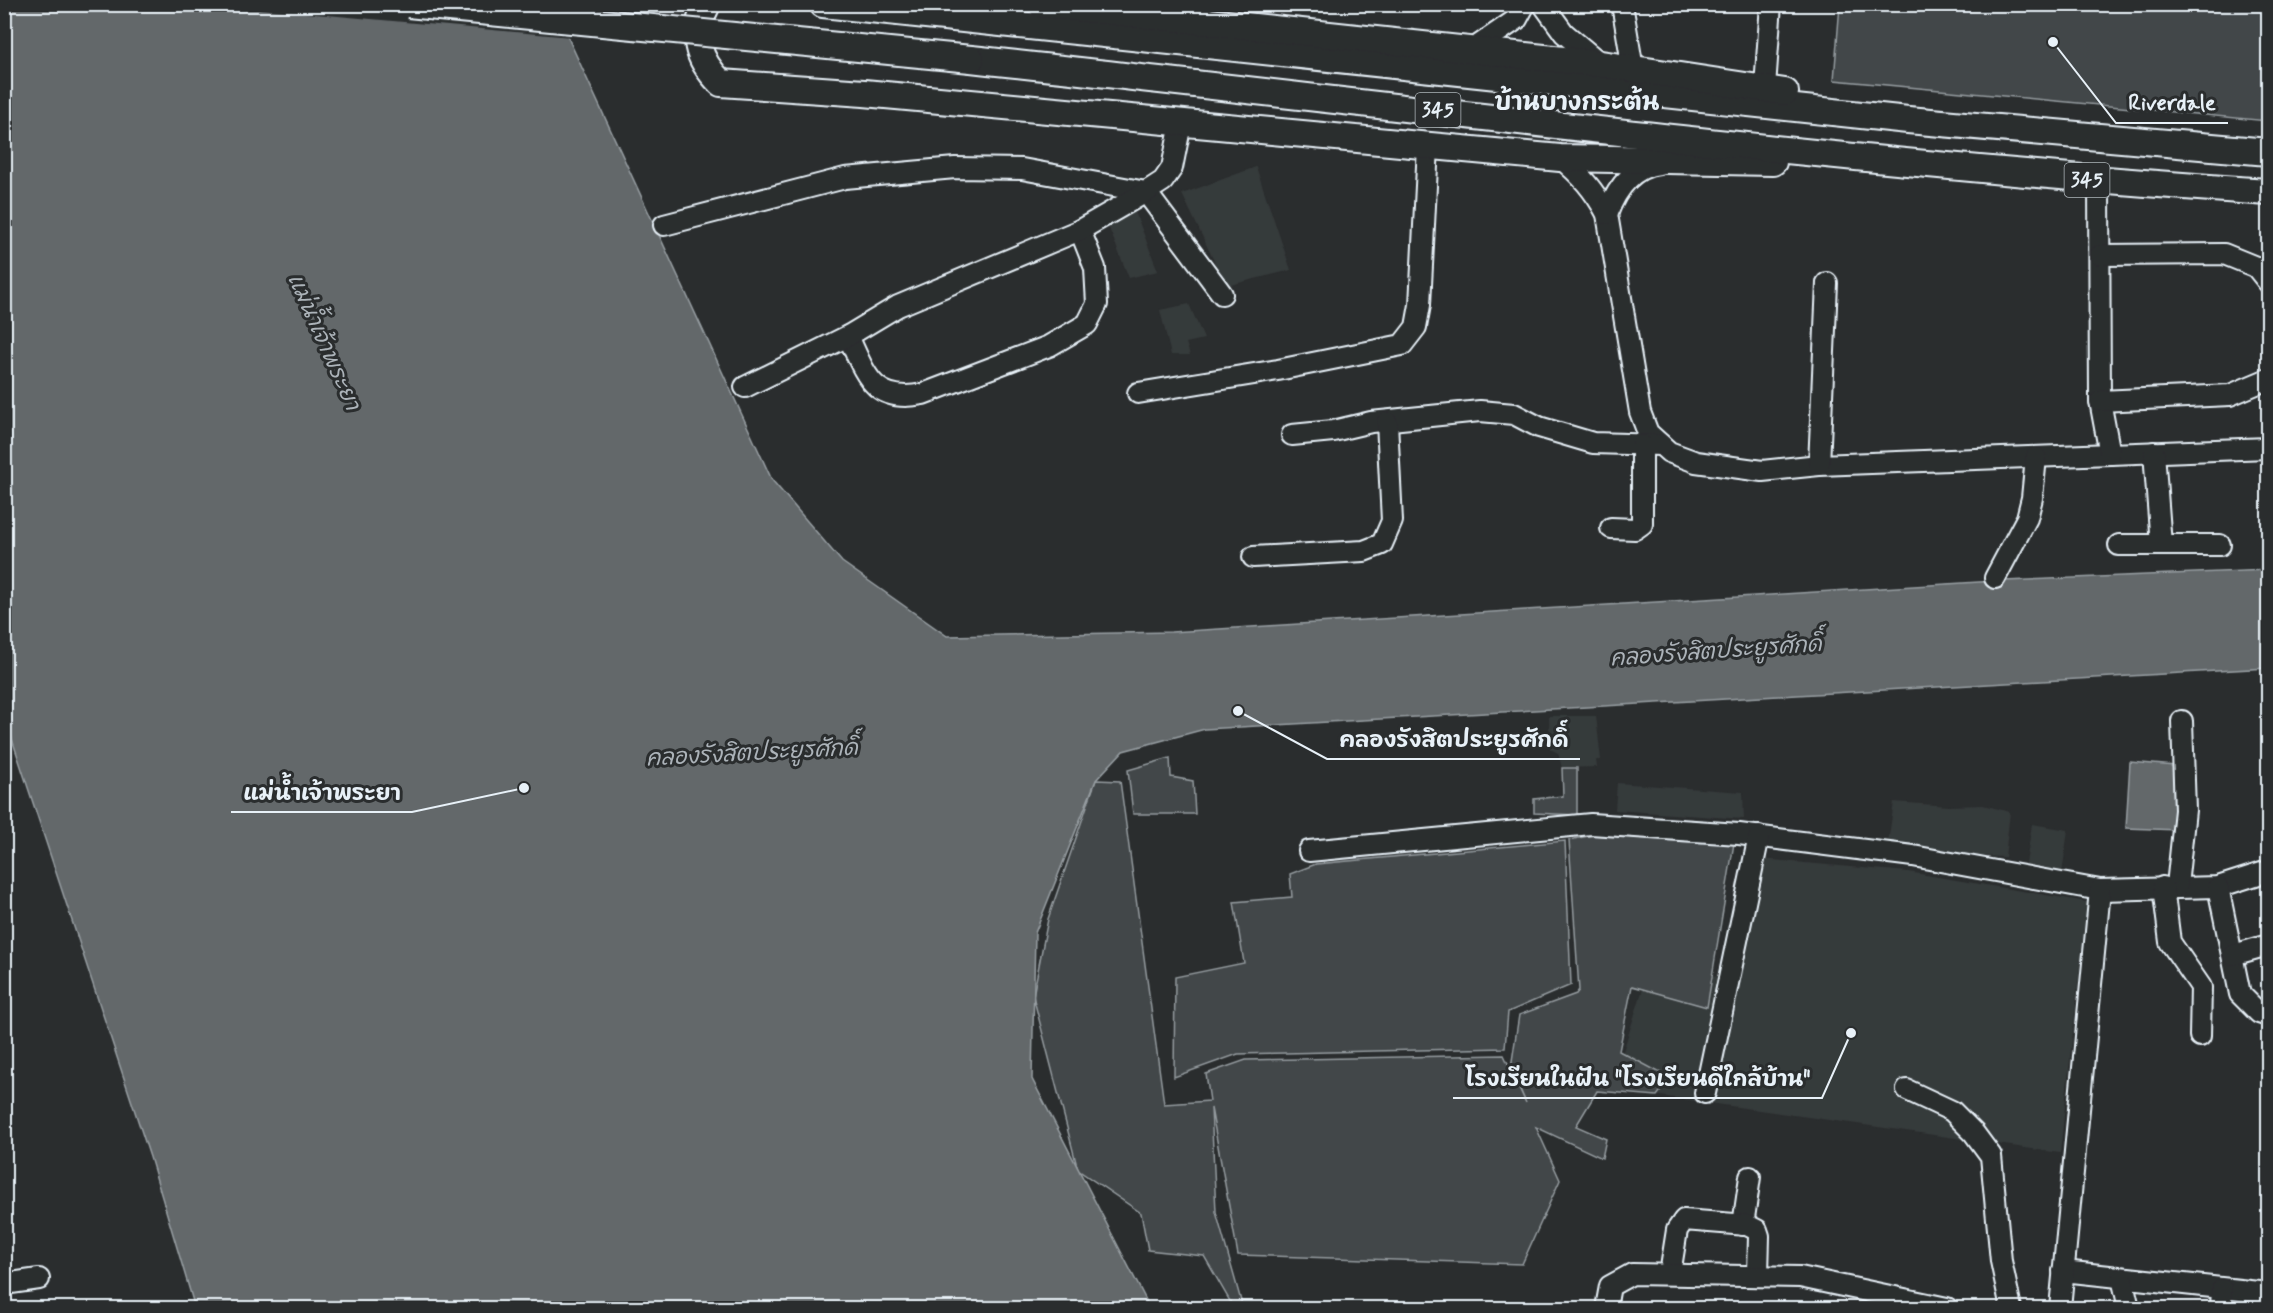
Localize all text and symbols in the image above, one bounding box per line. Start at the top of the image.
callout: Riverdale [2116,83,2228,123]
district label: บ้านบางกระต้น [1495,85,1660,119]
text: Riverdale [2128,90,2216,118]
road number: 345 [1416,93,1460,127]
road number: 345 [2064,163,2110,197]
water label: แม่น้ำเจ้าพระยา [280,266,373,416]
water label: คลองรังสิตประยูรศักดิ์ [1609,623,1829,674]
callout: คลองรังสิตประยูรศักดิ์ [1327,719,1580,759]
text: คลองรังสิตประยูรศักดิ์ [1339,719,1569,755]
water label: คลองรังสิตประยูรศักดิ์ [645,727,865,775]
callout: แม่น้ำเจ้าพระยา [231,772,412,812]
text: แม่น้ำเจ้าพระยา [243,772,401,808]
callout: โรงเรียนในฝัน "โรงเรียนดีใกล้บ้าน" [1453,1058,1822,1098]
text: โรงเรียนในฝัน "โรงเรียนดีใกล้บ้าน" [1464,1064,1811,1094]

